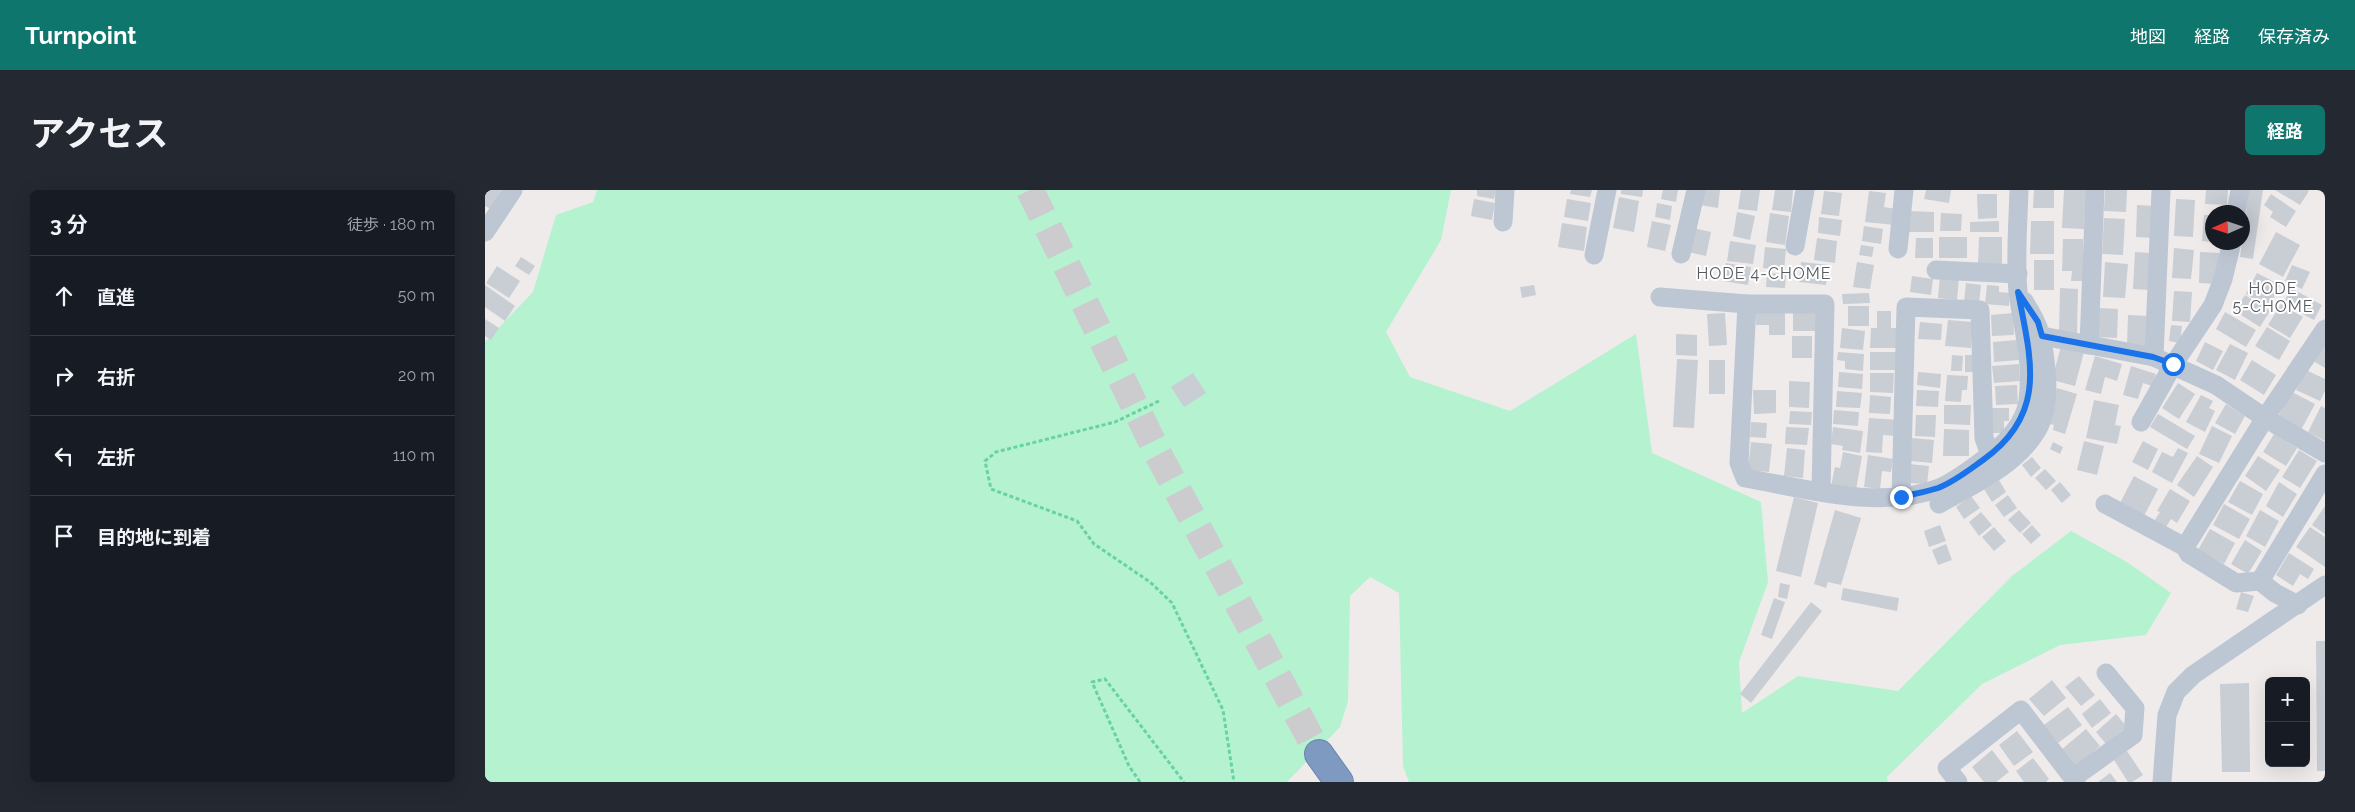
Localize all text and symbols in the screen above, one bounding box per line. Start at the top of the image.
text: Turnpoint [25,21,137,50]
text: 地図 [2130,26,2166,47]
text: 経路 [2194,26,2230,47]
text: 保存済み [2258,26,2330,47]
button: 経路 [2245,105,2325,155]
text: アクセス [30,113,168,154]
north arrow [2205,205,2250,250]
text: 3 分 [50,212,88,237]
text: 徒歩 · 180 m [347,215,435,234]
district label: HODE 4-CHOME [1696,264,1832,283]
district label: HODE 5-CHOME [2233,279,2314,316]
icon: ahead [50,282,78,310]
text: 直進 [97,286,135,308]
text: 50 m [398,286,435,305]
route start [2162,353,2185,376]
icon: right [50,362,78,390]
text: 右折 [97,366,135,388]
text: 20 m [398,366,435,385]
icon: left [50,442,78,470]
text: 左折 [97,446,135,468]
text: 110 m [393,446,435,465]
route end [1890,486,1913,509]
icon: arrive [50,522,78,550]
text: 目的地に到着 [97,526,211,548]
map controls [2265,677,2310,767]
button: + [2265,677,2310,722]
button: − [2265,722,2310,767]

